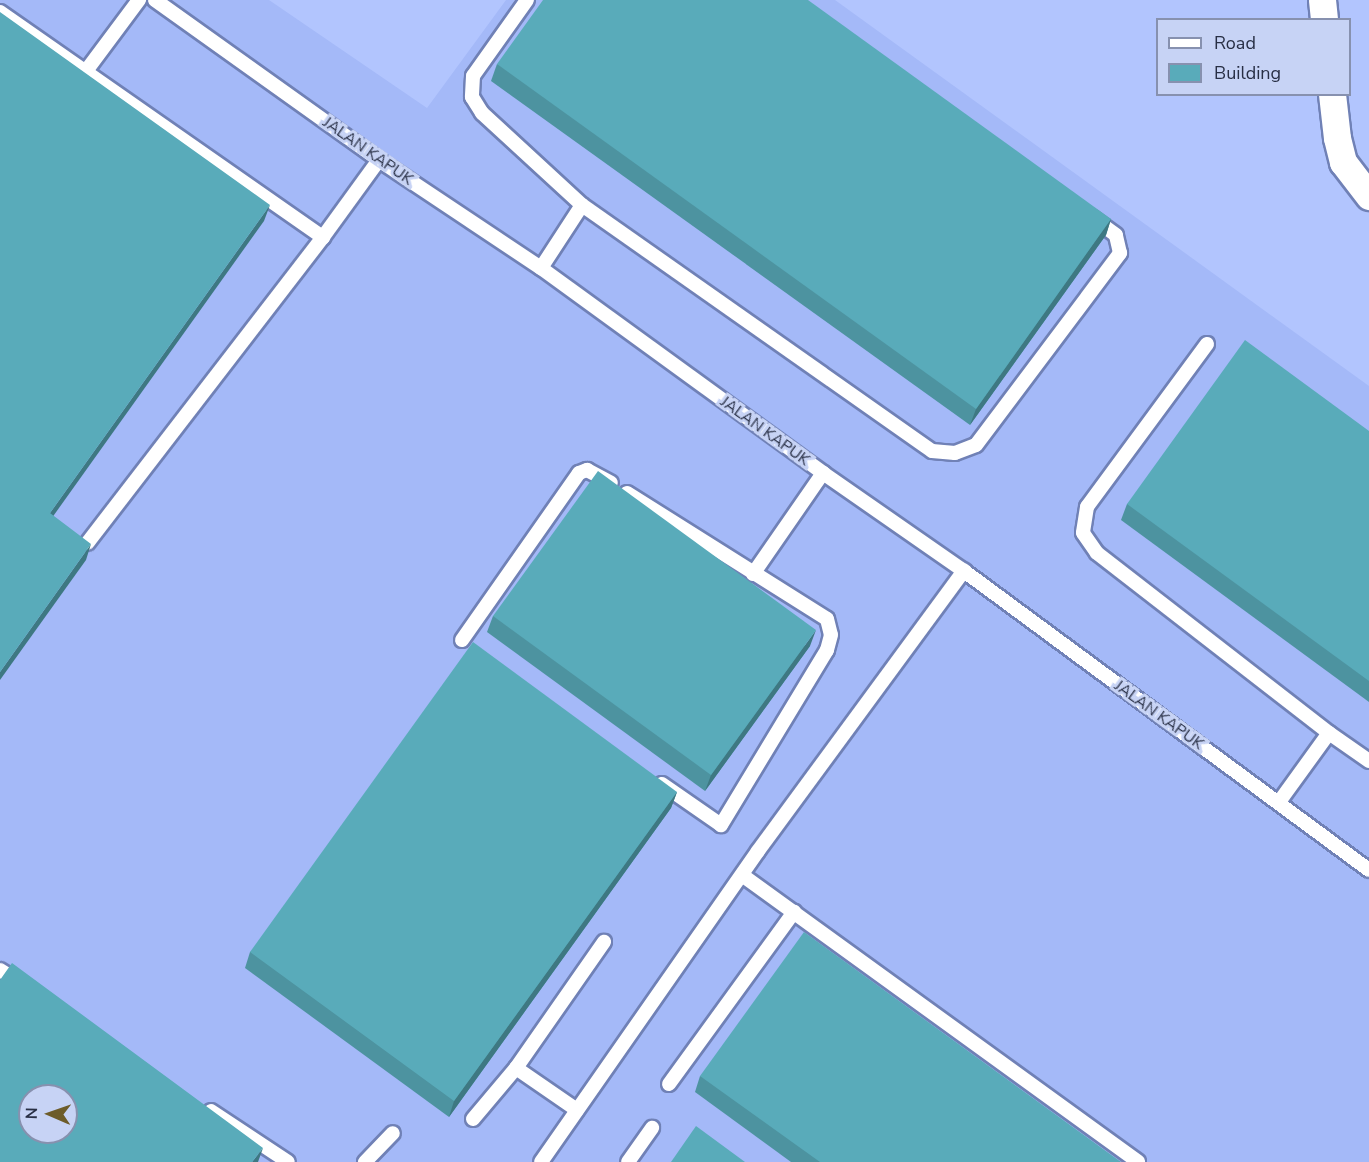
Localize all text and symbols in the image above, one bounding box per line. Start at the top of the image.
legend [1156,18,1351,96]
text: Road [1214,31,1256,55]
text: Building [1214,61,1281,85]
street label: JALAN KAPUK [319,113,417,189]
street label: JALAN KAPUK [717,392,813,470]
street label: JALAN KAPUK [1111,676,1207,754]
north arrow [18,1084,78,1144]
text: N [21,1107,43,1120]

